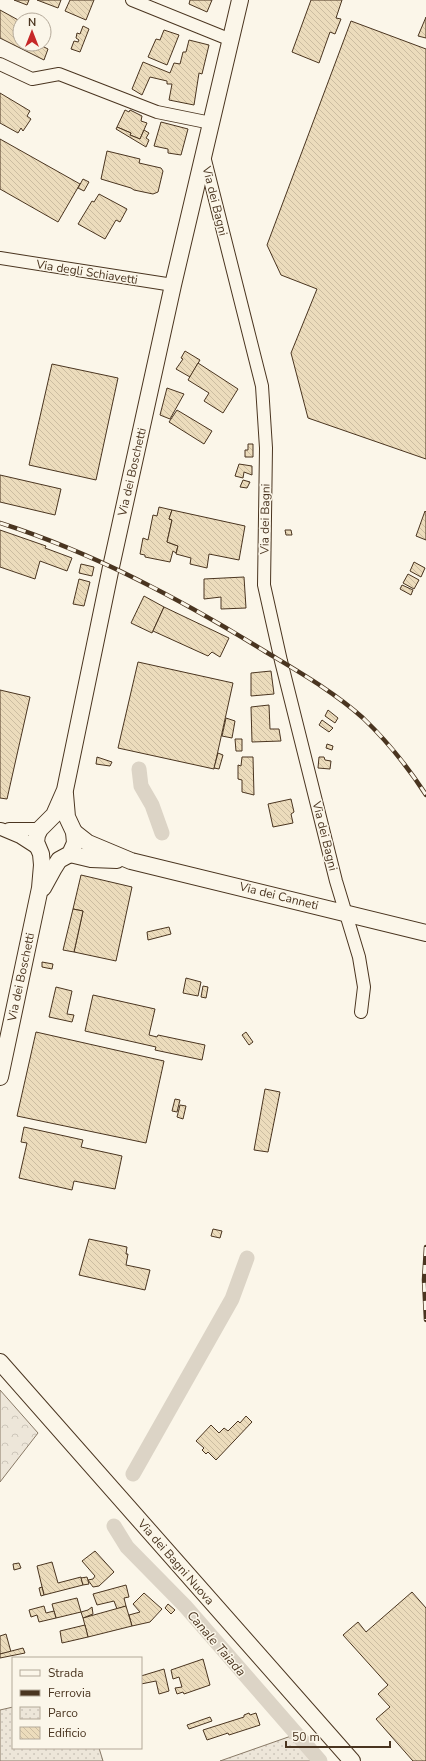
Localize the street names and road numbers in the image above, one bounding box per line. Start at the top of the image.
street label: Via dei Bagni [198,164,231,237]
street label: Via degli Schiavetti [34,256,139,288]
street label: Via dei Boschetti [114,426,150,519]
street label: Via dei Bagni [256,483,274,556]
street label: Via dei Bagni [308,799,341,872]
street label: Via dei Canneti [237,878,320,914]
street label: Via dei Boschetti [4,931,38,1024]
street label: Via dei Bagni Nuova [134,1515,218,1608]

